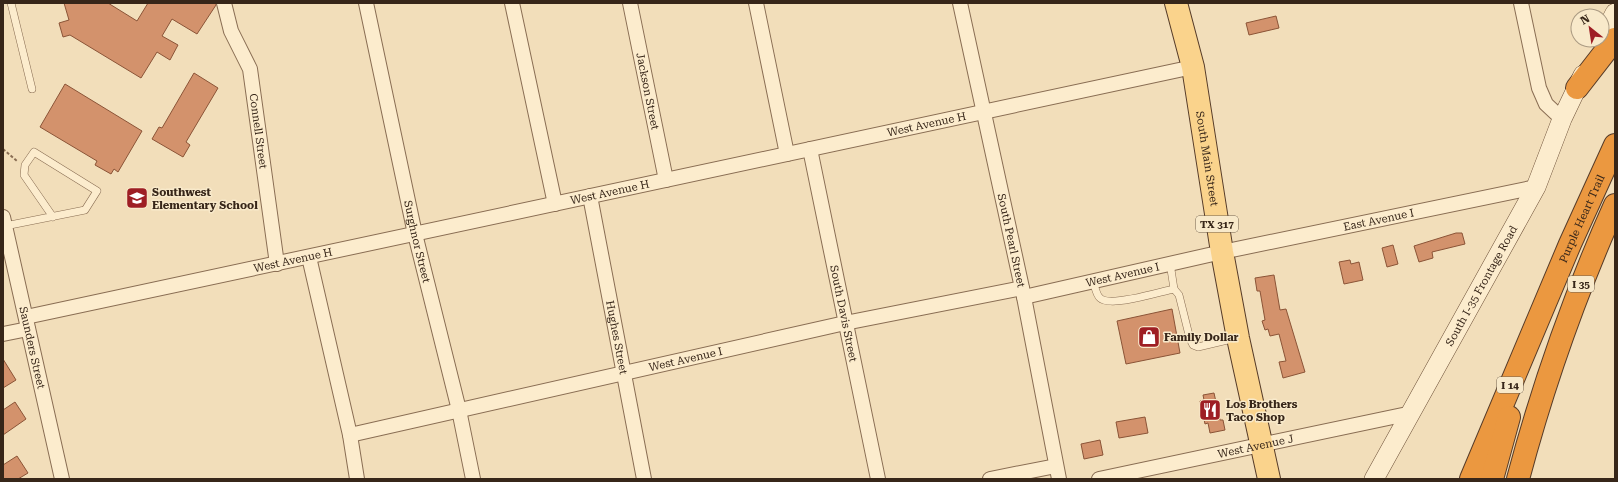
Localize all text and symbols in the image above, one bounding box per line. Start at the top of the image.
north arrow [1570,8,1610,48]
text: N [1578,12,1593,28]
street label: Jackson Street [633,52,662,131]
street label: Connell Street [246,93,270,170]
street label: West Avenue H [886,110,967,139]
street label: South Main Street [1193,110,1221,207]
street label: Purple Heart Trail [1557,172,1608,265]
street label: West Avenue H [569,178,651,207]
school or university icon: Southwest Elementary School [124,185,150,211]
place label: Southwest Elementary School [152,186,258,212]
street label: South Pearl Street [995,192,1028,289]
street label: Surghnor Street [401,199,433,284]
street label: East Avenue I [1342,206,1415,234]
road number: TX 317 [1196,216,1238,232]
street label: South I-35 Frontage Road [1443,224,1520,348]
street label: West Avenue H [252,246,334,275]
street label: West Avenue I [1084,260,1161,290]
street label: South Davis Street [827,264,860,363]
road number: I 35 [1568,276,1594,292]
street label: Hughes Street [603,299,630,376]
street label: Saunders Street [16,305,48,390]
shop icon: Family Dollar [1136,324,1162,350]
place label: Family Dollar [1164,331,1239,344]
street label: West Avenue I [647,345,724,374]
road number: I 14 [1497,377,1523,393]
restaurant icon: Los Brothers Taco Shop [1197,397,1223,423]
place label: Los Brothers Taco Shop [1226,398,1298,424]
street label: West Avenue J [1216,432,1295,461]

